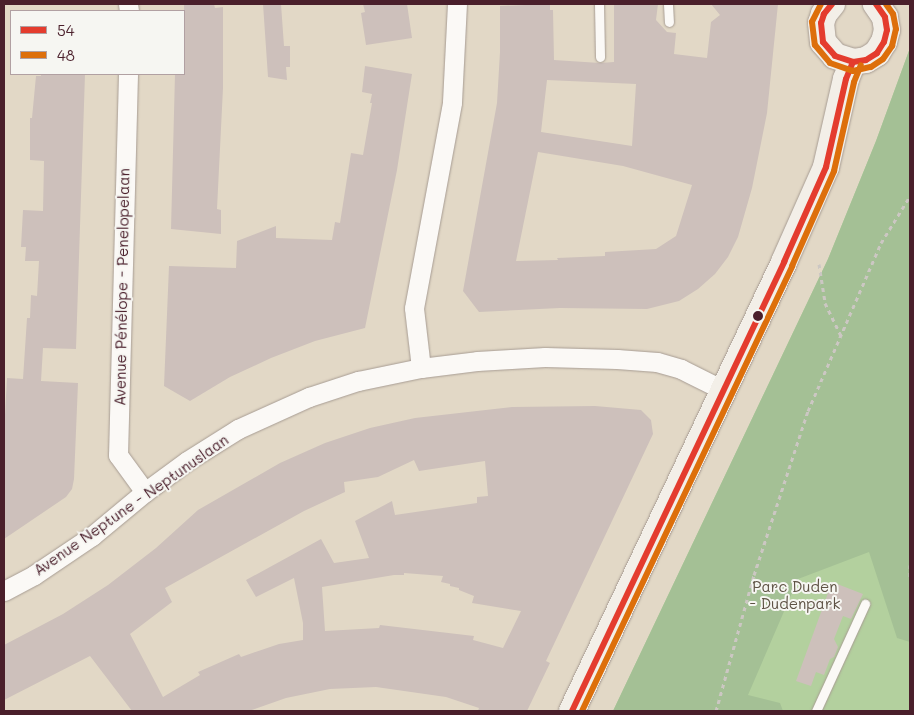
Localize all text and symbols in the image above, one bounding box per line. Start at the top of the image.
legend [10,10,185,75]
text: 54 [57,20,75,40]
text: 48 [57,45,75,65]
street label: Avenue Pénélope - Penelopelaan [111,168,133,406]
unlabelled marker [753,311,763,321]
street label: Avenue Neptune - Neptunuslaan [30,431,232,579]
park label: Parc Duden - Dudenpark [750,577,840,612]

